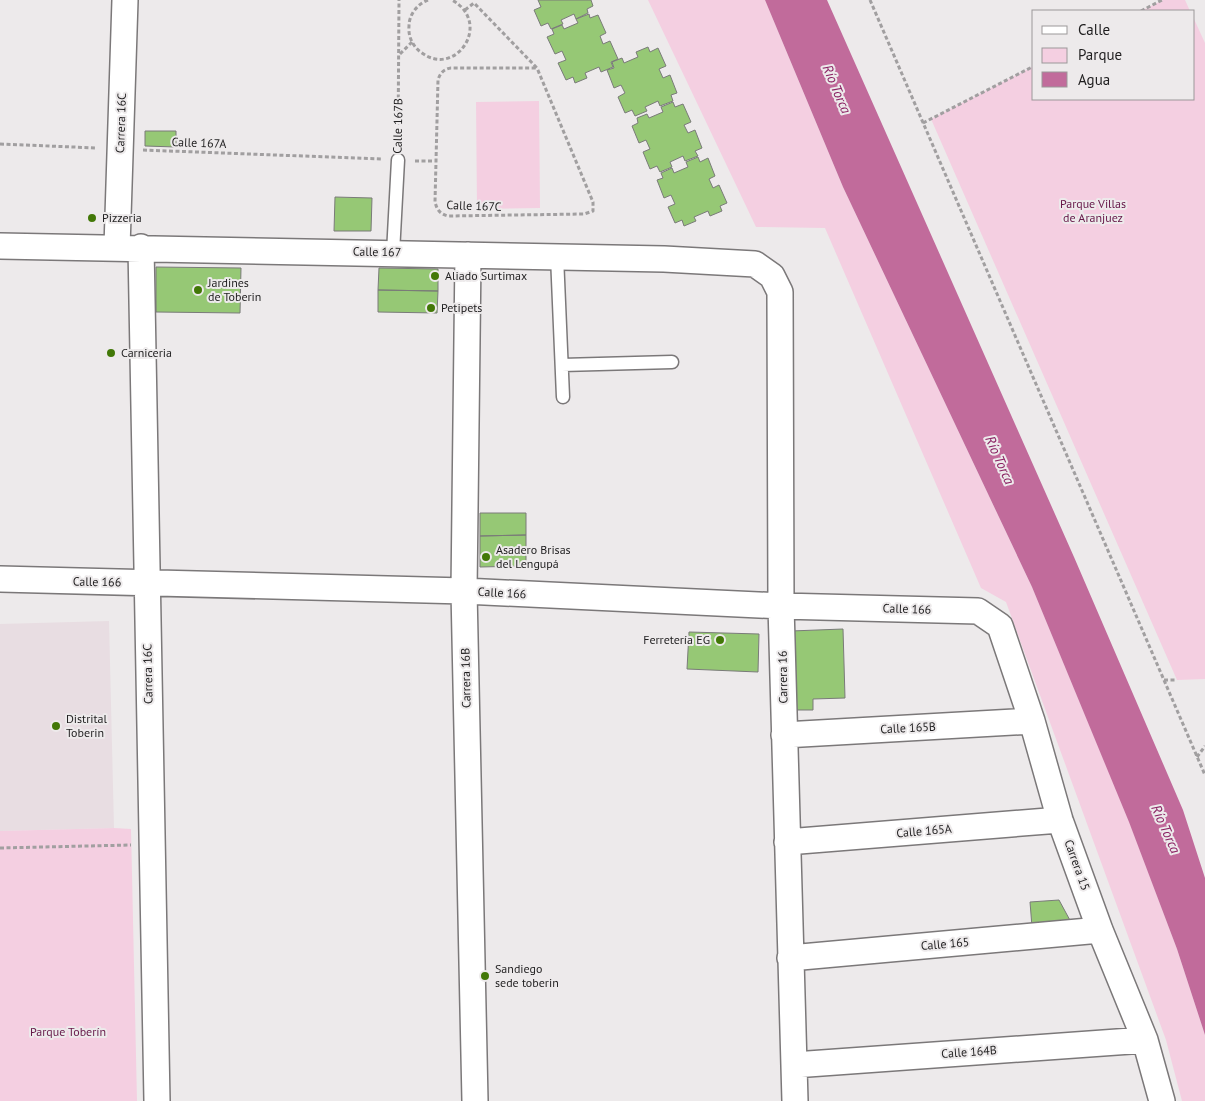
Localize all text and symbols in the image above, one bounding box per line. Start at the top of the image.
legend [1032,10,1195,100]
text: Calle [1078,20,1110,39]
text: Parque [1078,45,1122,64]
water label: Río Torca [819,62,855,116]
text: Agua [1078,70,1110,89]
street label: Carrera 16C [112,93,129,153]
street label: Calle 167B [390,98,405,154]
street label: Calle 167A [171,134,227,151]
park label: Parque Villas de Aranjuez [1060,196,1126,225]
street label: Calle 167C [446,197,502,214]
place label: Pizzeria [102,210,142,225]
marker: Pizzeria [86,212,98,224]
street label: Calle 167 [353,244,401,259]
place label: Aliado Surtimax [445,268,527,283]
marker: Aliado Surtimax [429,270,441,282]
place label: Jardines de Toberin [207,275,261,304]
marker: Jardines de Toberin [192,284,204,296]
place label: Petipets [441,300,482,315]
marker: Petipets [425,302,437,314]
place label: Carniceria [121,345,172,360]
marker: Carniceria [105,347,117,359]
water label: Río Torca [981,433,1019,487]
place label: Asadero Brisas del Lengupá [496,542,571,571]
marker: Asadero Brisas del Lengupá [480,551,492,563]
street label: Calle 166 [73,574,121,589]
street label: Calle 166 [477,584,527,601]
street label: Calle 166 [883,600,932,617]
place label: Ferretería EG [643,632,710,647]
marker: Ferretería EG [714,634,726,646]
street label: Carrera 16C [139,644,156,704]
street label: Carrera 16B [457,648,474,708]
street label: Carrera 16 [775,650,790,704]
place label: Distrital Toberin [66,711,108,740]
street label: Calle 165B [880,719,936,736]
marker: Distrital Toberin [50,720,62,732]
water label: Río Torca [1147,802,1185,856]
street label: Calle 165A [896,821,952,840]
street label: Carrera 15 [1061,837,1094,892]
street label: Calle 165 [920,934,970,953]
place label: Sandiego sede toberin [495,961,559,990]
marker: Sandiego sede toberin [479,970,491,982]
park label: Parque Toberín [30,1024,106,1039]
street label: Calle 164B [941,1042,997,1061]

